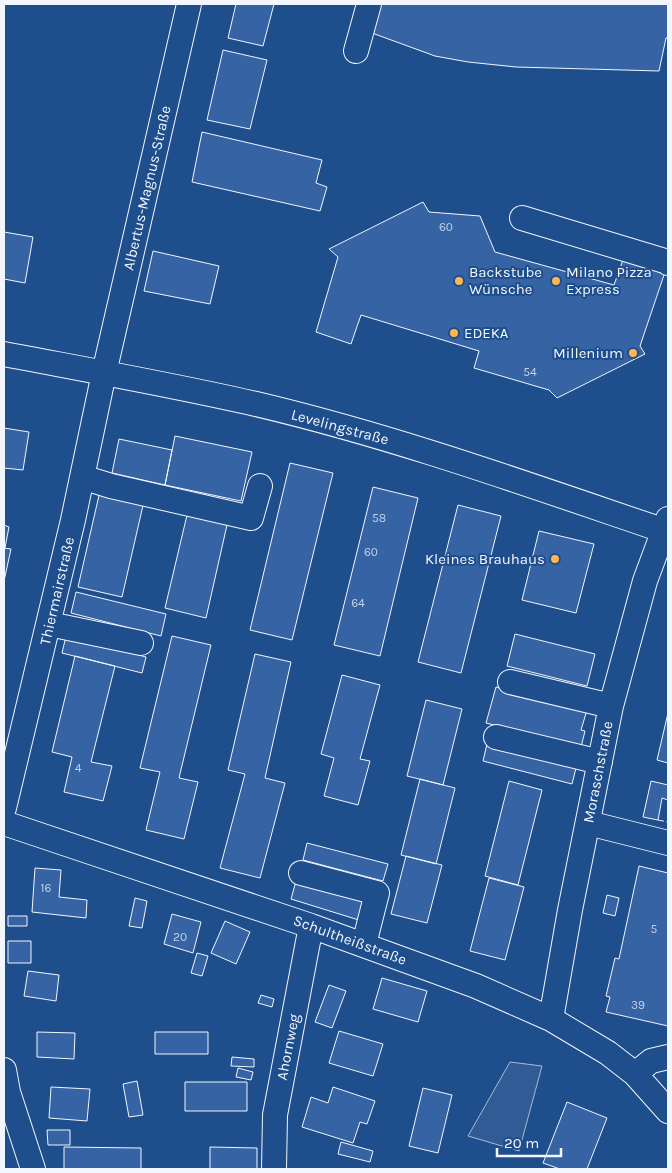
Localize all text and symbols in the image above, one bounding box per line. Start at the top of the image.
street label: Albertus-Magnus-Straße [119,104,175,272]
house number: 60 [439,220,453,234]
place label: Backstube Wünsche [469,263,542,298]
place label: Milano Pizza Express [566,263,652,298]
marker: Backstube Wünsche [453,275,465,287]
marker: Milano Pizza Express [550,275,562,287]
place label: EDEKA [464,324,509,342]
marker: EDEKA [448,327,460,339]
place label: Millenium [553,344,623,362]
marker: Millenium [627,347,639,359]
house number: 54 [523,365,537,379]
street label: Levelingstraße [289,405,391,449]
house number: 58 [372,511,386,525]
street label: Thiermairstraße [36,535,78,647]
house number: 60 [364,545,378,559]
place label: Kleines Brauhaus [425,550,545,568]
marker: Kleines Brauhaus [549,553,561,565]
house number: 64 [351,596,365,610]
street label: Moraschstraße [579,720,617,824]
house number: 4 [75,761,82,775]
house number: 16 [41,881,52,895]
street label: Schultheißstraße [291,911,409,969]
house number: 5 [651,922,658,936]
house number: 20 [173,930,187,944]
house number: 39 [631,998,645,1012]
street label: Ahornweg [273,1012,303,1082]
scale bar [497,1126,561,1158]
text: 20 m [504,1134,539,1152]

